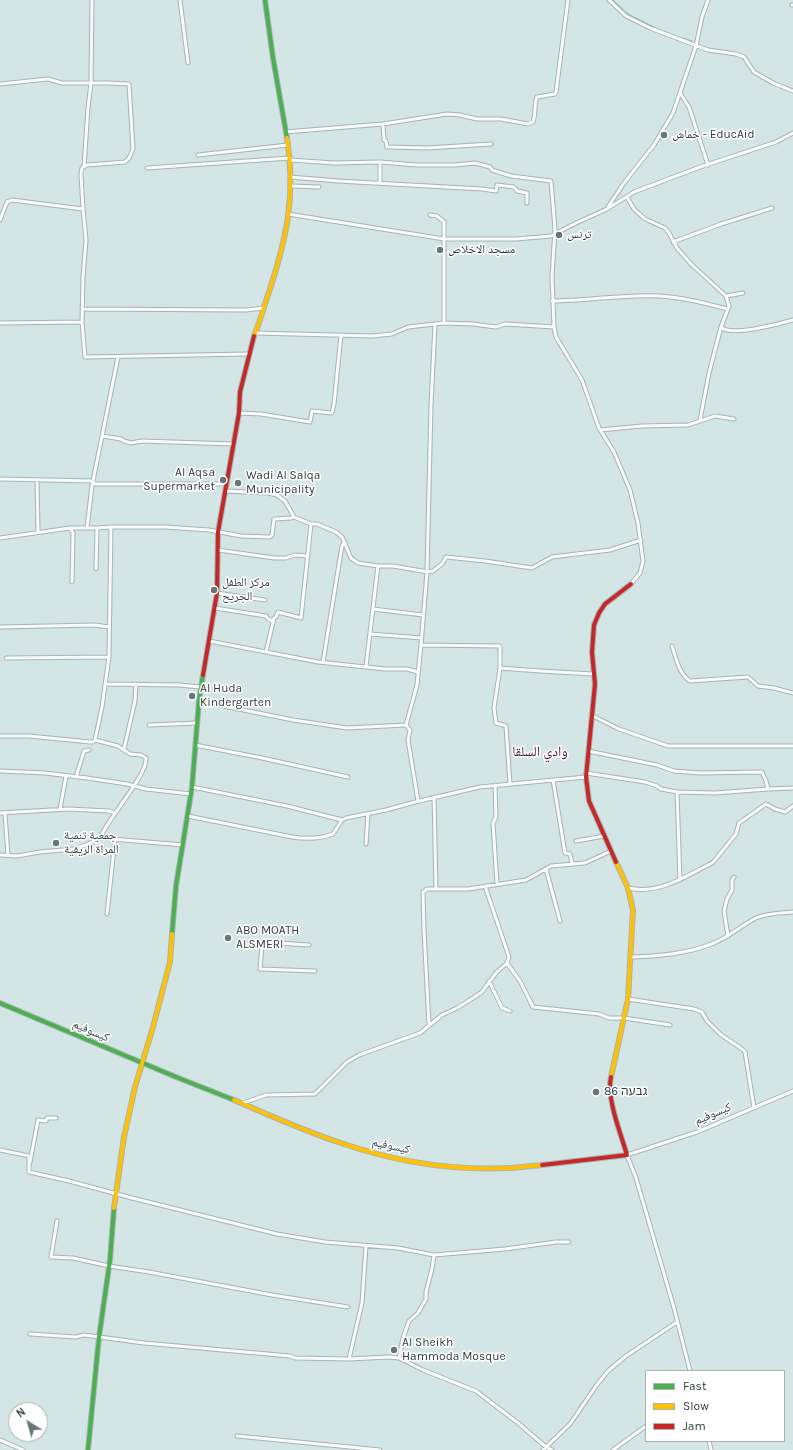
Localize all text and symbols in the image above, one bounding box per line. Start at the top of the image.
place label: خماش - EducAid [672,128,755,142]
marker: خماش - EducAid [659,130,669,140]
place label: ترنس [567,228,591,242]
marker: ترنس [554,230,564,240]
place label: مسجد الاخلاص [448,243,515,257]
marker: مسجد الاخلاص [435,245,445,255]
place label: Al Aqsa Supermarket [143,466,215,494]
place label: Wadi Al Salqa Municipality [246,469,320,497]
marker: Al Aqsa Supermarket [218,475,228,485]
marker: Wadi Al Salqa Municipality [233,478,243,488]
place label: مركز الطفل الجريح [222,576,270,604]
marker: مركز الطفل الجريح [209,585,219,595]
place label: Al Huda Kindergarten [200,682,271,710]
marker: Al Huda Kindergarten [187,691,197,701]
district label: وادي السلقا [512,744,568,760]
place label: جمعية تنمية المراة الريفية [64,829,119,857]
marker: جمعية تنمية المراة الريفية [51,838,61,848]
place label: ABO MOATH ALSMERI [236,924,299,952]
marker: ABO MOATH ALSMERI [223,933,233,943]
street label: كيسوفيم [70,1017,112,1045]
place label: גבעה 86 [604,1085,647,1099]
marker: גבעה 86 [591,1087,601,1097]
street label: كيسوفيم [692,1100,734,1128]
street label: كيسوفيم [371,1135,411,1157]
place label: Al Sheikh Hammoda Mosque [402,1336,506,1364]
marker: Al Sheikh Hammoda Mosque [389,1345,399,1355]
legend [645,1370,785,1442]
text: Fast [683,1379,706,1393]
text: Slow [683,1399,709,1413]
north arrow [8,1402,48,1442]
text: N [14,1405,28,1420]
text: Jam [683,1419,706,1433]

